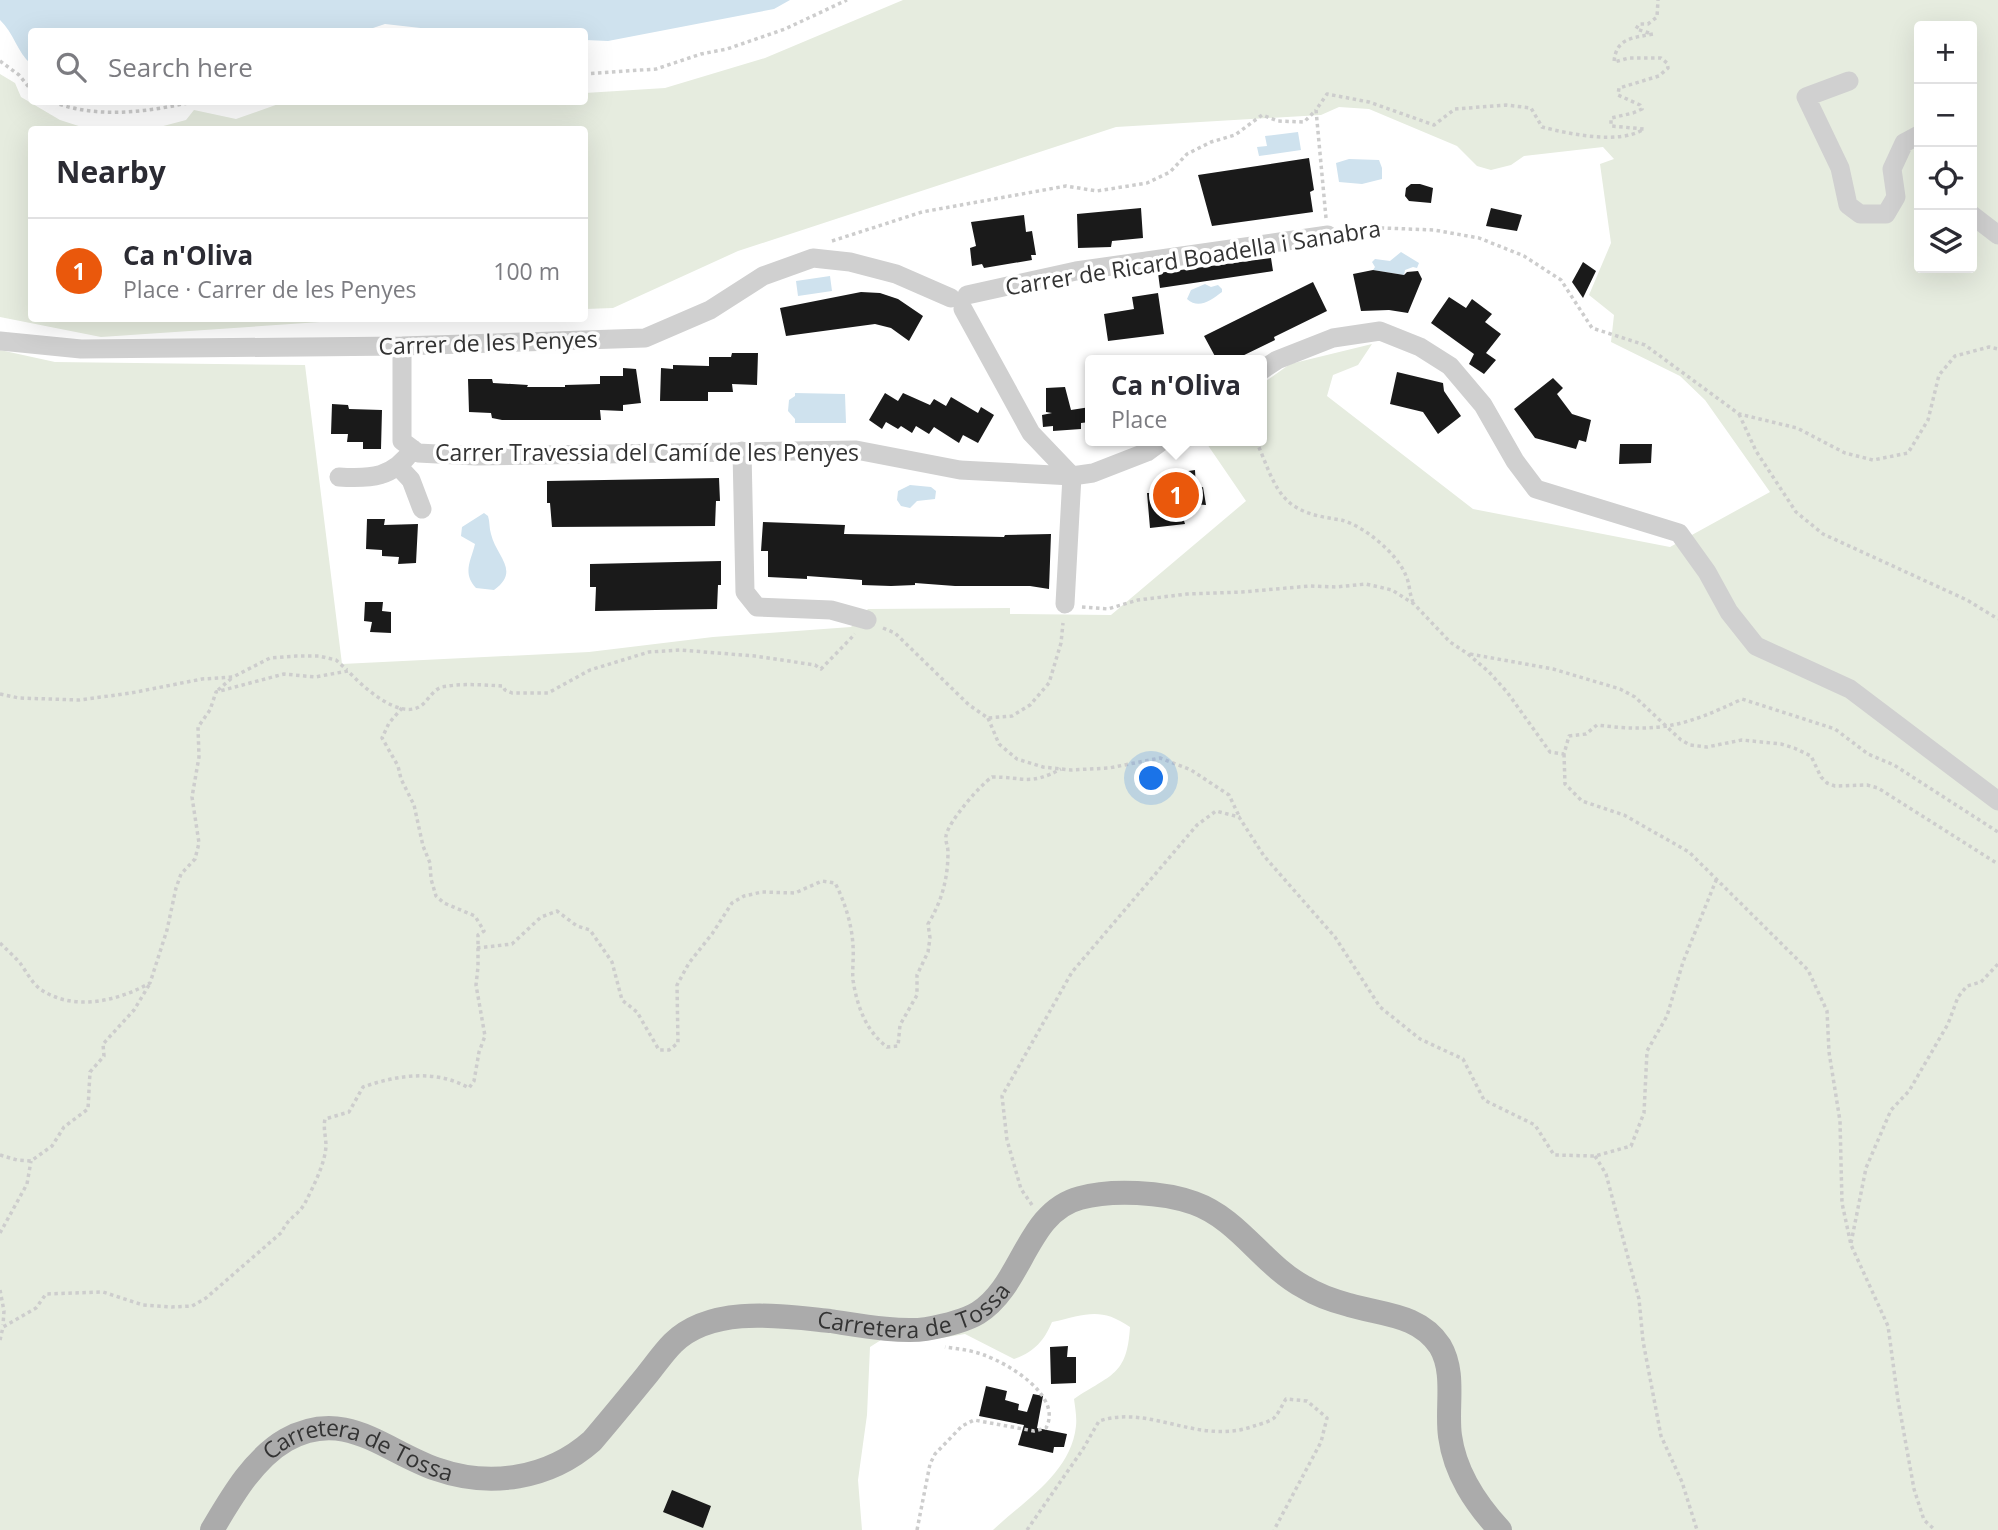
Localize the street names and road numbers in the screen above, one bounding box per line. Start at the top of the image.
street label: Carrer de Ricard Boadella i Sanabra [1003,212,1383,303]
street label: Carrer de les Penyes [378,322,598,362]
street label: Carrer Travessia del Camí de les Penyes [435,436,859,468]
street label: Carretera de Tossa [816,1276,1017,1345]
street label: Carretera de Tossa [255,1411,457,1488]

